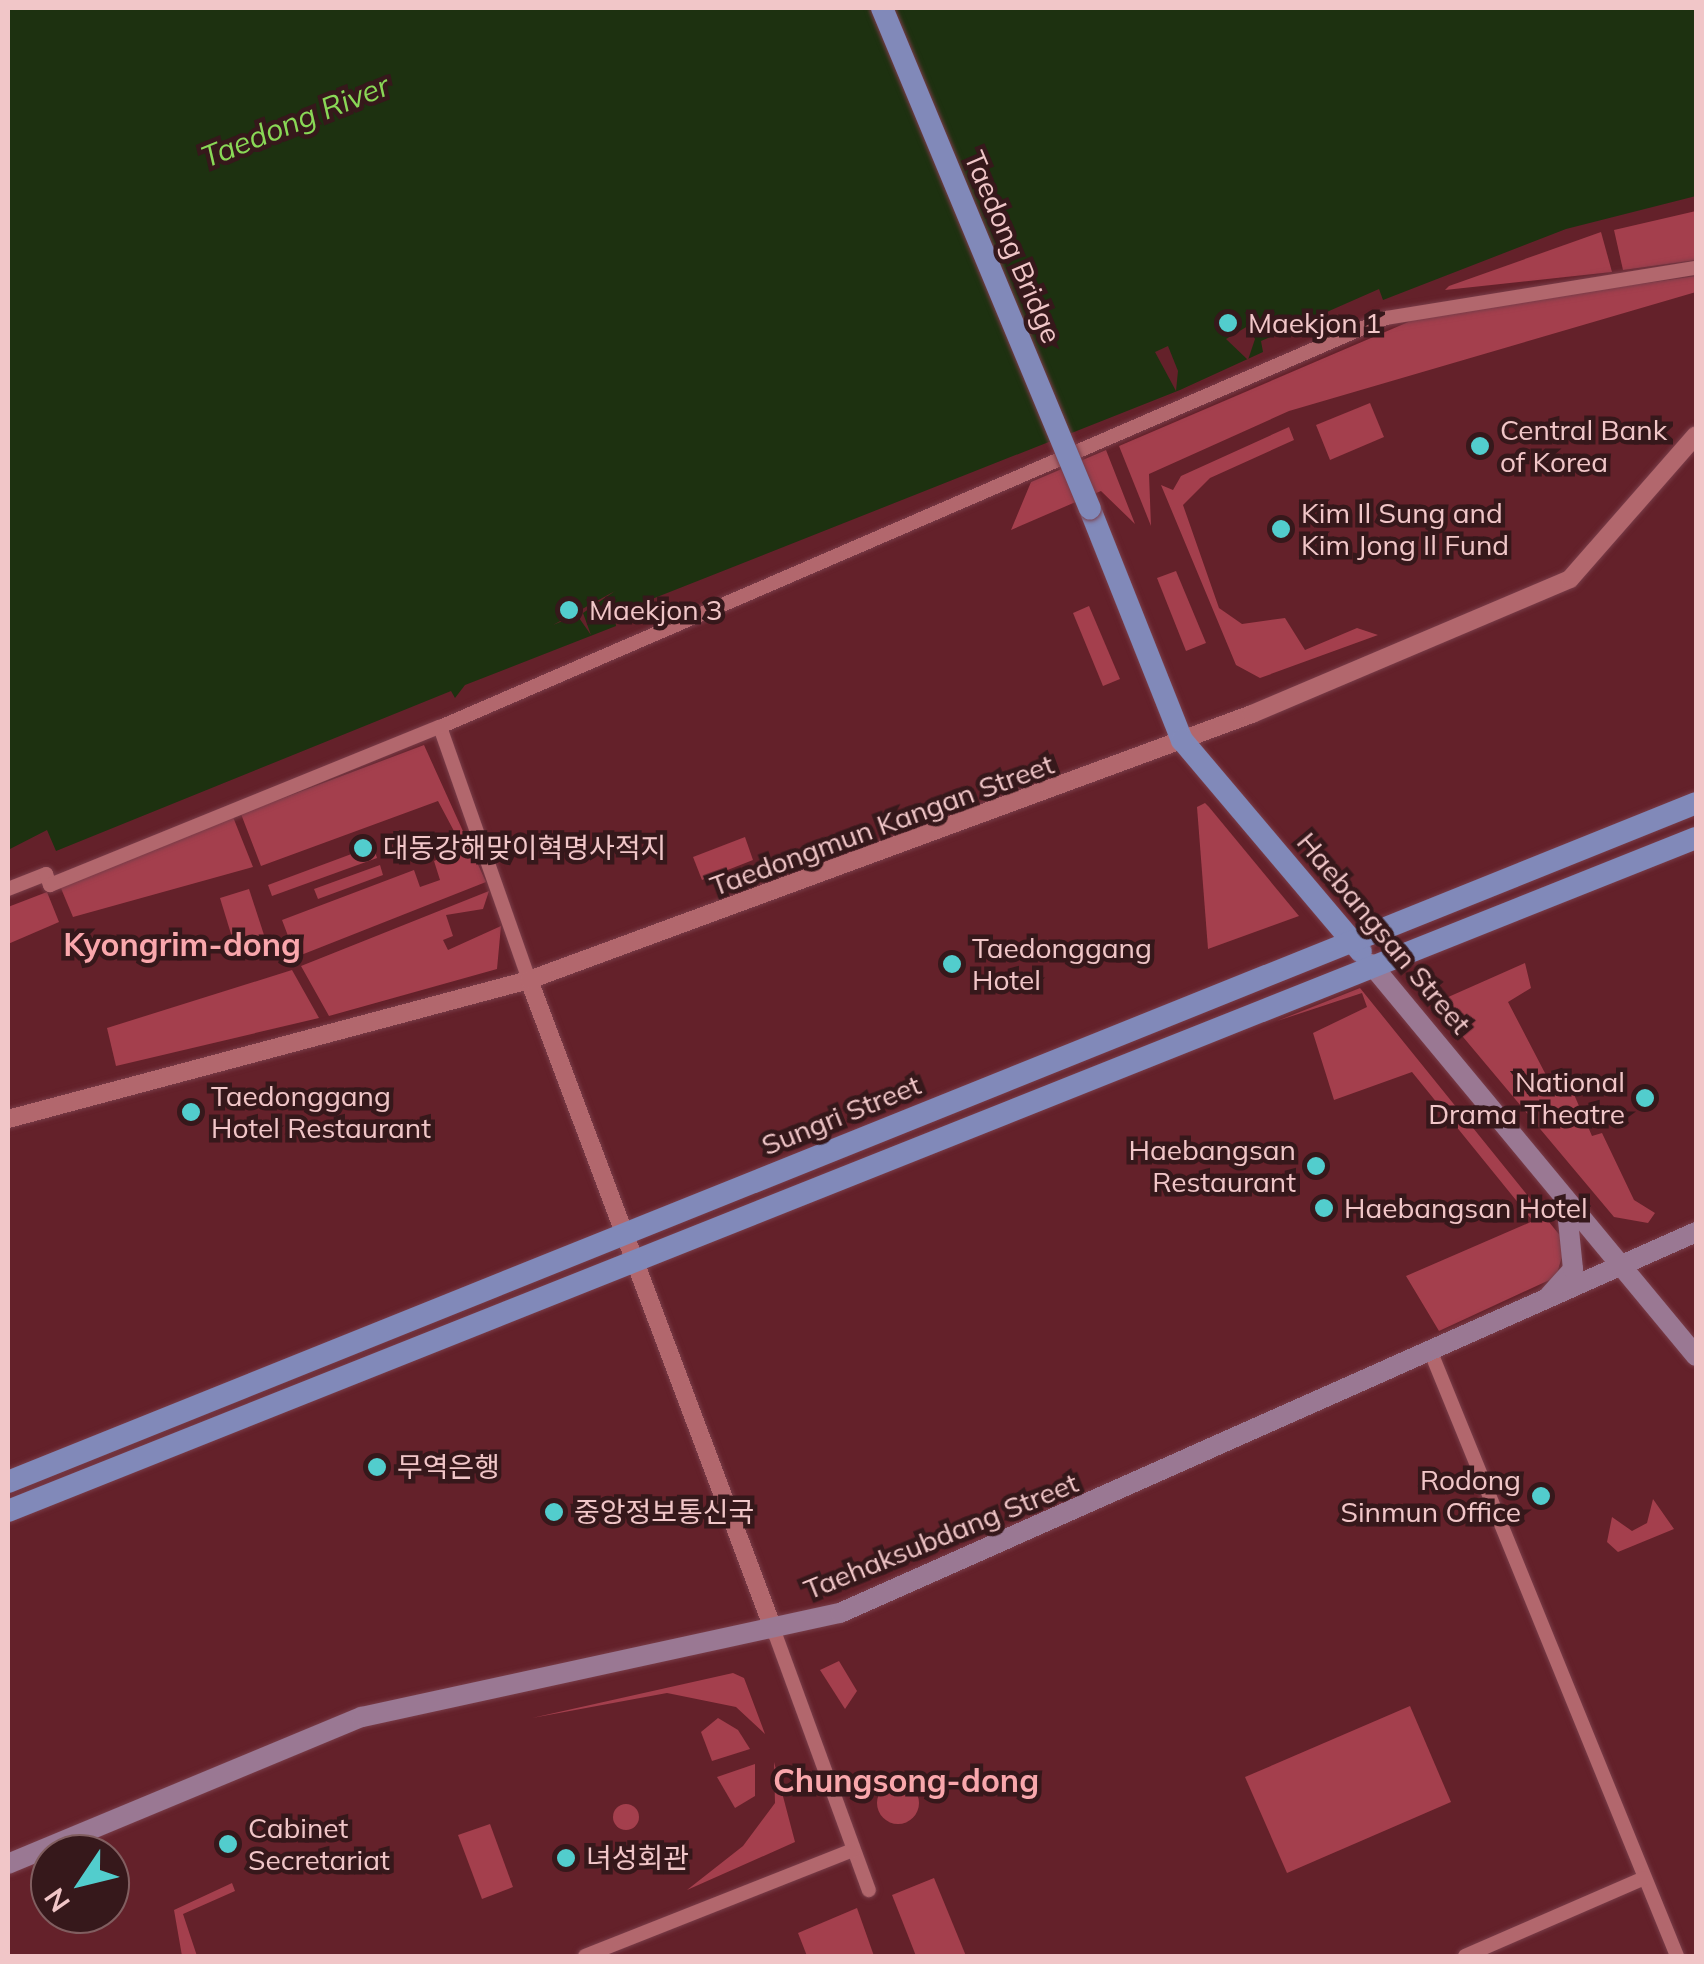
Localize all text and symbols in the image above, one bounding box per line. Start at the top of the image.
water label: Taedong River [196,67,394,175]
street label: Taedong Bridge [957,146,1069,348]
place label: Maekjon 1 [1248,306,1382,340]
marker: Maekjon 1 [1217,312,1239,334]
place label: Central Bank of Korea [1500,413,1667,479]
marker: Central Bank of Korea [1469,435,1491,457]
place label: Kim Il Sung and Kim Jong Il Fund [1301,496,1509,562]
marker: Kim Il Sung and Kim Jong Il Fund [1270,518,1292,540]
place label: Maekjon 3 [589,593,723,627]
marker: Maekjon 3 [558,599,580,621]
street label: Taedongmun Kangan Street [706,747,1058,903]
street label: Haebangsan Street [1290,826,1478,1040]
place label: 대동강해맞이혁명사적지 [383,831,666,865]
marker: 대동강해맞이혁명사적지 [352,837,374,859]
district label: Kyongrim-dong [63,925,301,963]
place label: Taedonggang Hotel [972,931,1152,997]
marker: Taedonggang Hotel [941,953,963,975]
place label: National Drama Theatre [1428,1065,1625,1131]
street label: Sungri Street [757,1068,925,1162]
place label: Taedonggang Hotel Restaurant [211,1079,431,1145]
marker: National Drama Theatre [1634,1087,1656,1109]
marker: Taedonggang Hotel Restaurant [180,1101,202,1123]
place label: Haebangsan Restaurant [1129,1133,1296,1199]
marker: Haebangsan Restaurant [1305,1155,1327,1177]
place label: Haebangsan Hotel [1344,1191,1588,1225]
marker: Haebangsan Hotel [1313,1197,1335,1219]
place label: 무역은행 [397,1450,500,1484]
marker: 무역은행 [366,1456,388,1478]
place label: Rodong Sinmun Office [1341,1463,1521,1529]
street label: Taehaksubdang Street [799,1466,1083,1606]
marker: Rodong Sinmun Office [1530,1485,1552,1507]
place label: 중앙정보통신국 [574,1495,754,1529]
marker: 중앙정보통신국 [543,1501,565,1523]
district label: Chungsong-dong [773,1761,1039,1799]
place label: Cabinet Secretariat [248,1811,390,1877]
marker: Cabinet Secretariat [217,1833,239,1855]
north arrow [30,1834,130,1934]
place label: 녀성회관 [586,1841,689,1875]
marker: 녀성회관 [555,1847,577,1869]
text: N [36,1882,77,1919]

